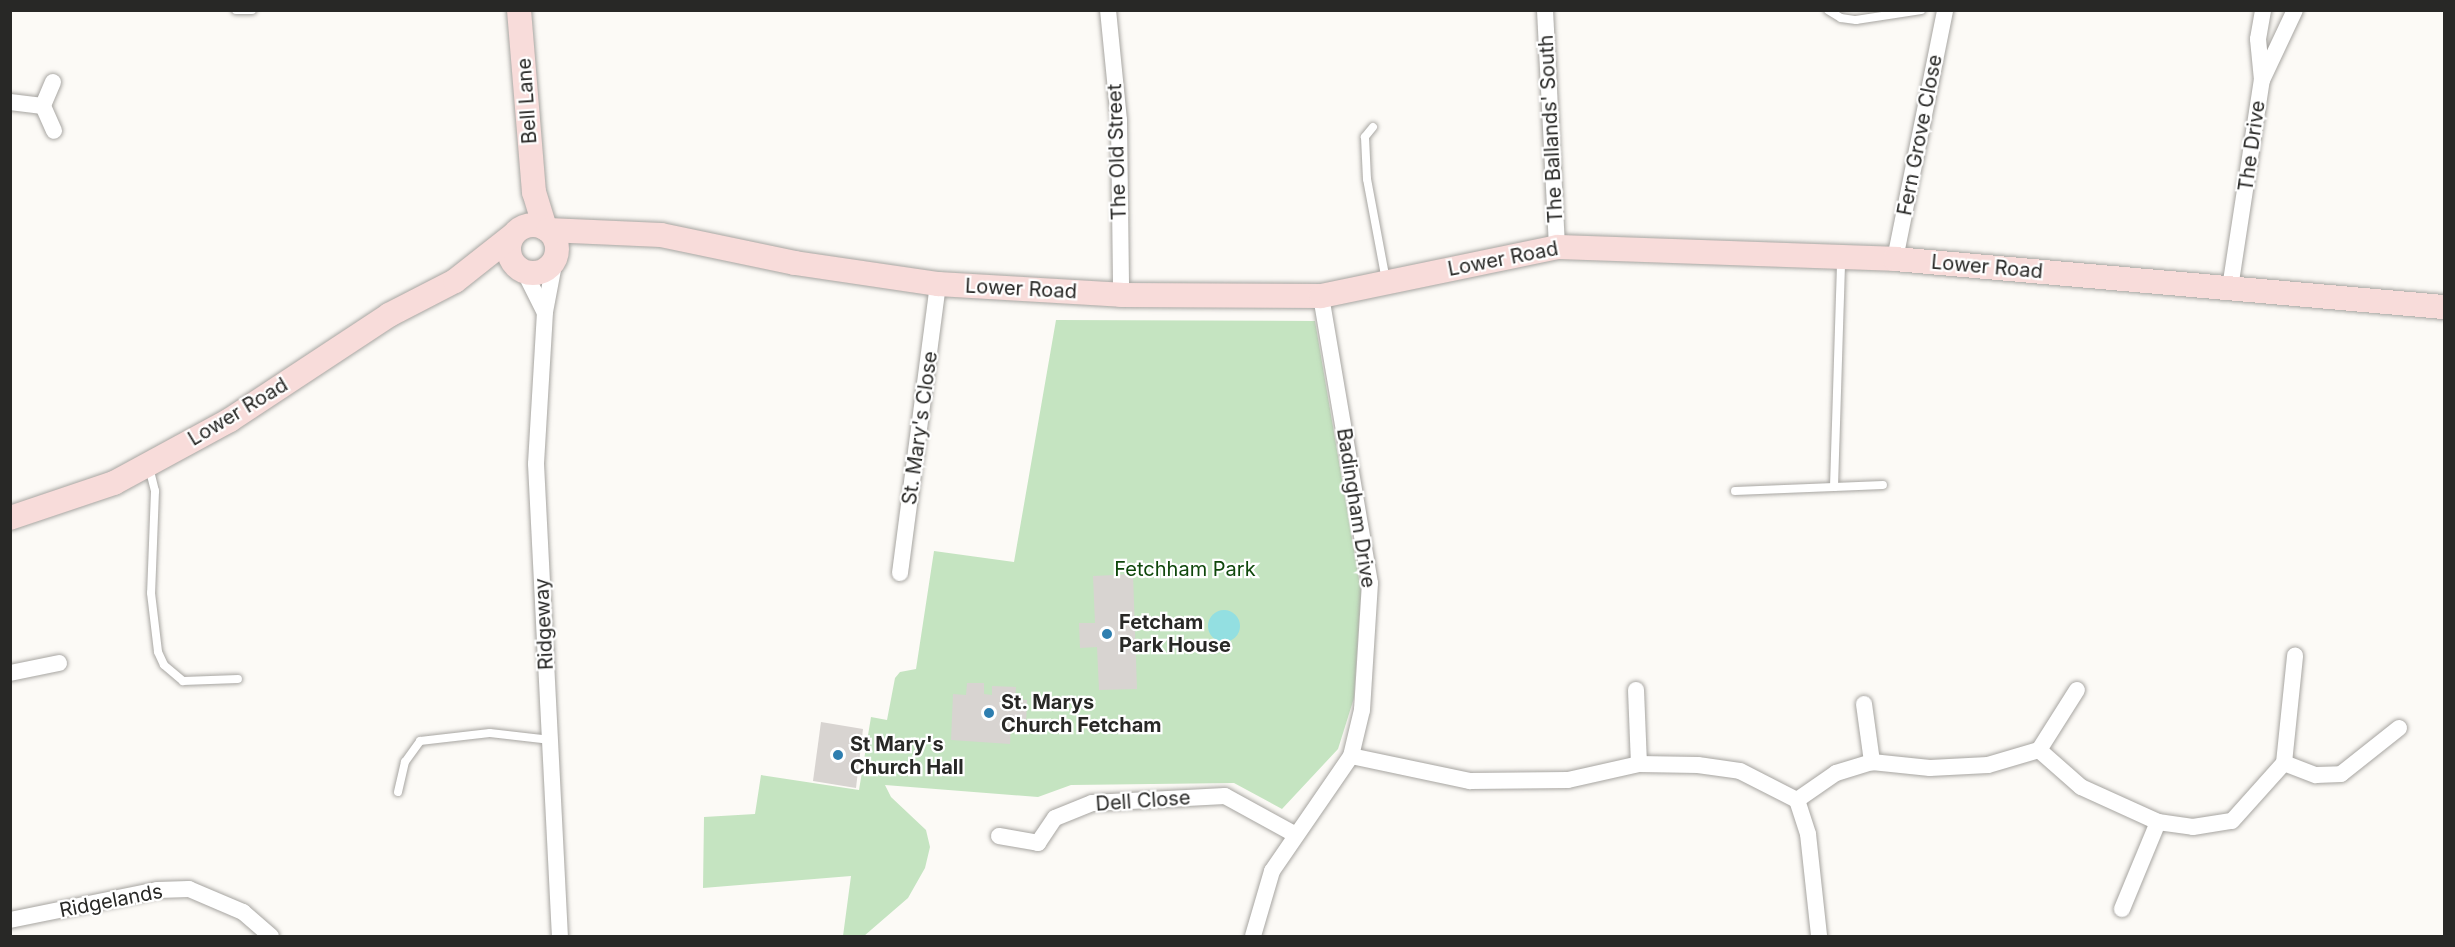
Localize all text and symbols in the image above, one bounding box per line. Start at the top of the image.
street label: The Ballands' South [1534,34,1568,224]
street label: Fern Grove Close [1893,52,1947,218]
street label: Bell Lane [512,57,542,145]
street label: The Old Street [1103,83,1131,221]
street label: The Drive [2234,99,2270,193]
street label: Lower Road [1446,237,1560,281]
street label: Lower Road [1930,250,2044,284]
street label: Lower Road [964,274,1078,304]
street label: St. Mary's Close [897,350,943,506]
street label: Lower Road [184,373,292,451]
street label: Badingham Drive [1332,426,1380,590]
park label: Fetchham Park [1114,557,1256,581]
street label: Ridgeway [530,577,558,671]
place label: Fetcham Park House [1119,610,1231,657]
marker: Fetcham Park House [1100,627,1114,641]
place label: St. Marys Church Fetcham [1001,690,1162,737]
marker: St. Marys Church Fetcham [982,706,996,720]
place label: St Mary's Church Hall [850,732,964,779]
marker: St Mary's Church Hall [831,748,845,762]
street label: Dell Close [1095,786,1191,816]
street label: Ridgelands [57,879,165,923]

